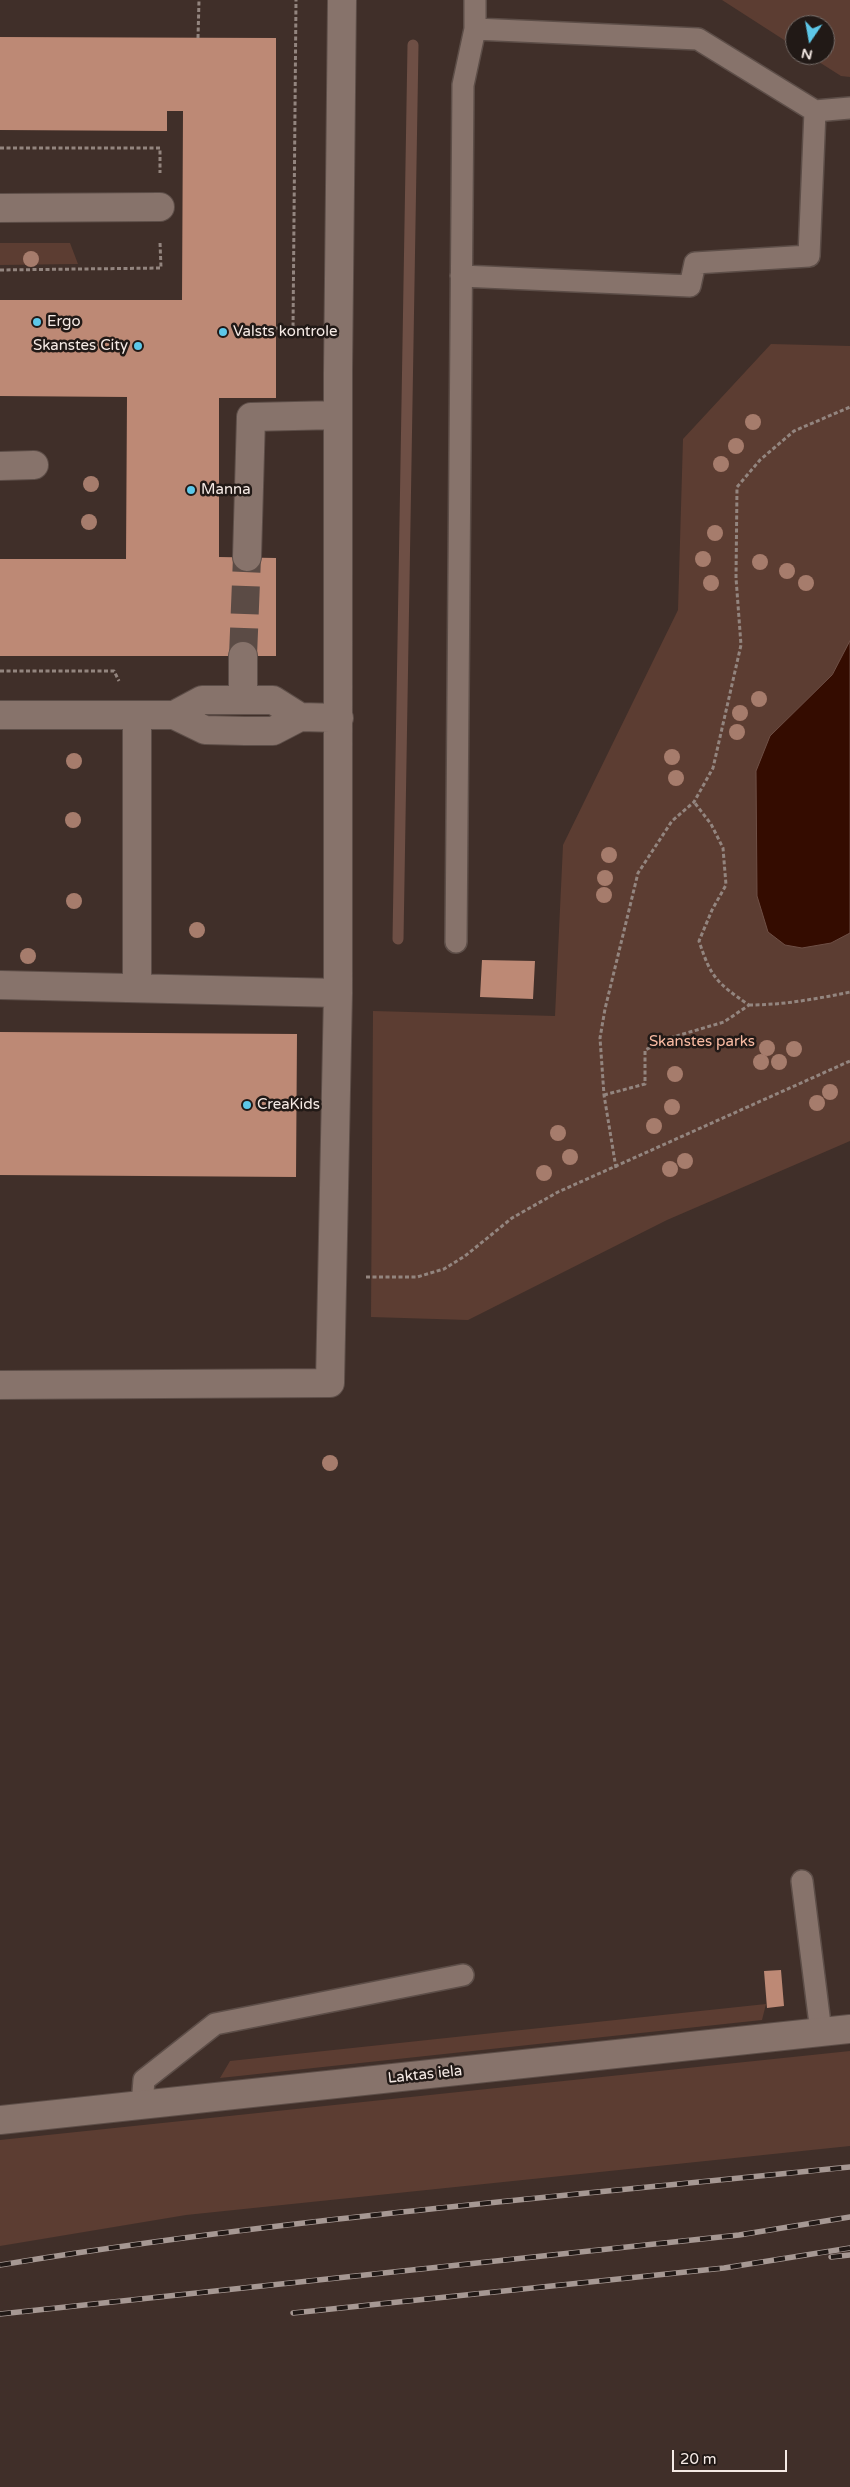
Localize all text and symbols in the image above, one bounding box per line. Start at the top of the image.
north arrow [785,15,835,65]
text: N [800,45,814,64]
place label: Ergo [47,313,81,331]
marker: Ergo [31,316,43,328]
place label: Valsts kontrole [233,323,337,341]
marker: Valsts kontrole [217,326,229,338]
place label: Skanstes City [33,337,128,355]
marker: Skanstes City [132,340,144,352]
place label: Manna [201,481,251,499]
marker: Manna [185,484,197,496]
park label: Skanstes parks [649,1033,755,1051]
place label: CreaKids [257,1096,320,1114]
marker: CreaKids [241,1099,253,1111]
street label: Laktas iela [387,2062,463,2088]
scale bar [675,2440,790,2472]
text: 20 m [680,2450,717,2468]

